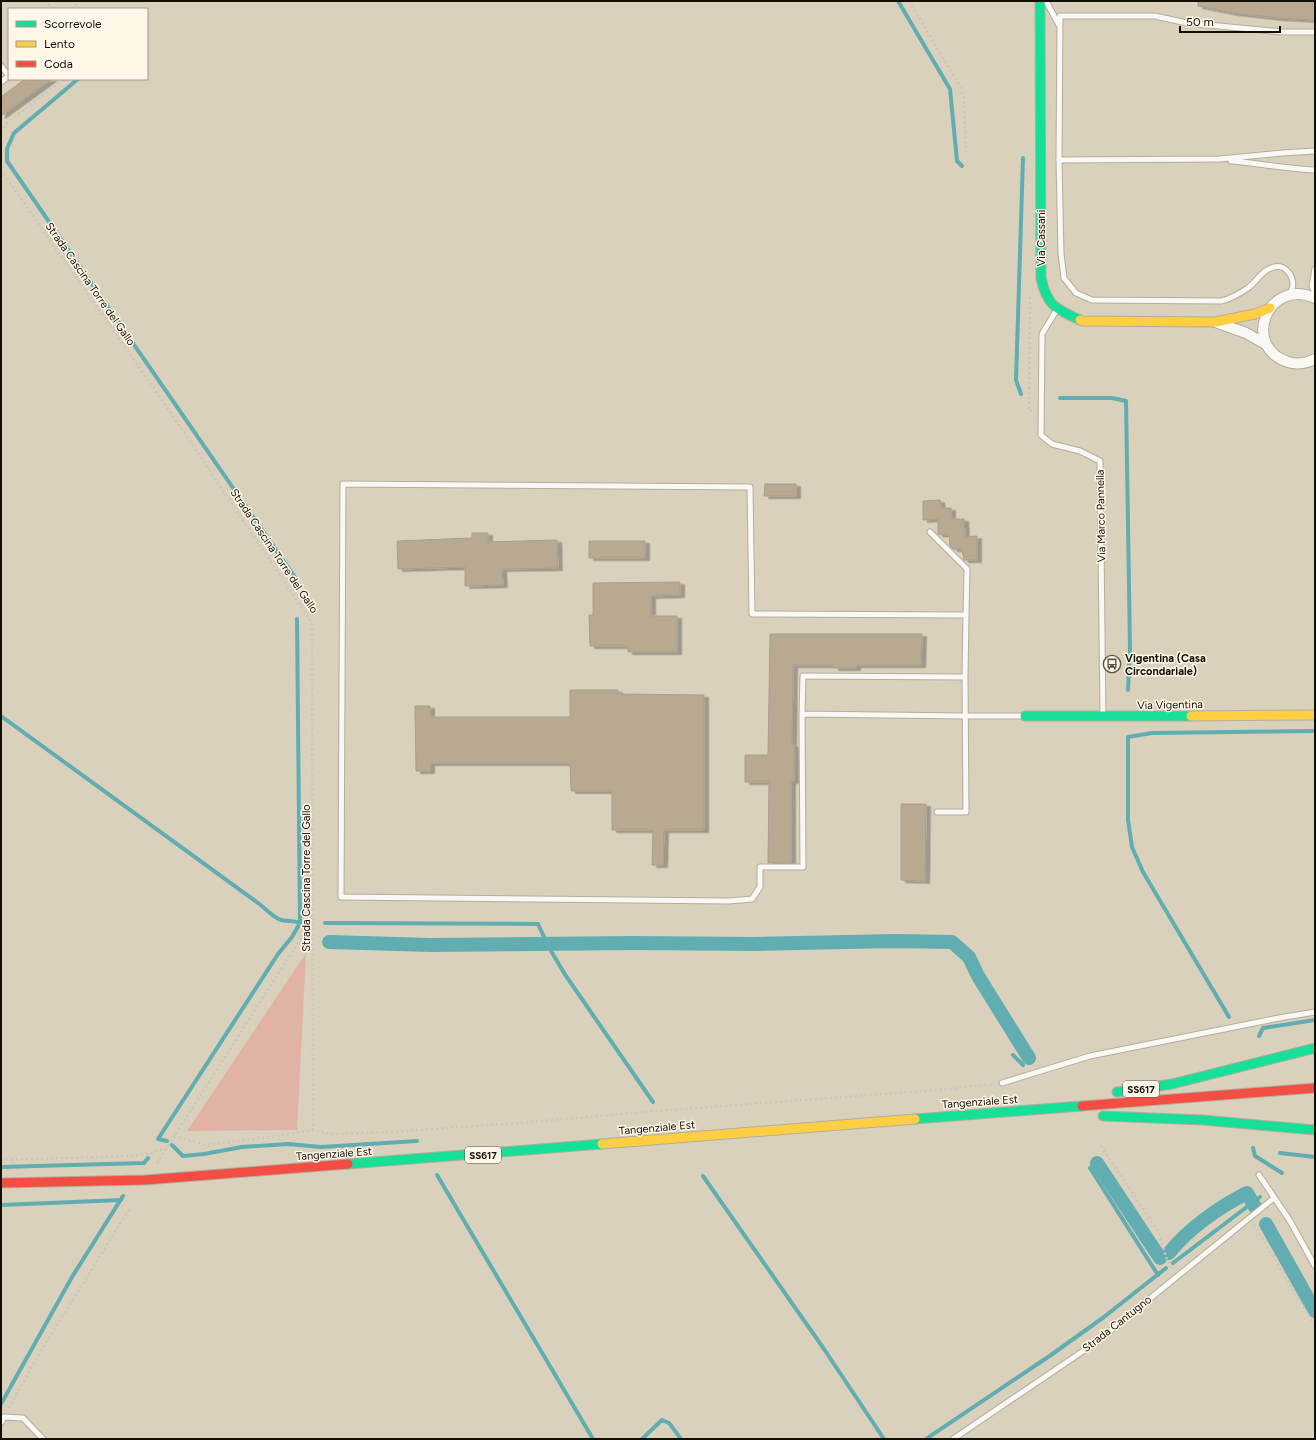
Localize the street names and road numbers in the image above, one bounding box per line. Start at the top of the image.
street label: Via Cassani [1035,210,1048,266]
street label: Strada Cascina Torre del Gallo [42,220,138,348]
street label: Via Marco Pannella [1094,469,1108,563]
street label: Strada Cascina Torre del Gallo [227,486,321,616]
street label: Via Vigentina [1137,698,1203,712]
street label: Strada Cascina Torre del Gallo [300,804,313,952]
road number: SS617 [1123,1081,1159,1097]
street label: Tangenziale Est [942,1093,1018,1111]
street label: Tangenziale Est [618,1118,696,1138]
street label: Tangenziale Est [296,1145,372,1163]
road number: SS617 [465,1147,501,1163]
street label: Strada Cantugno [1080,1293,1154,1355]

